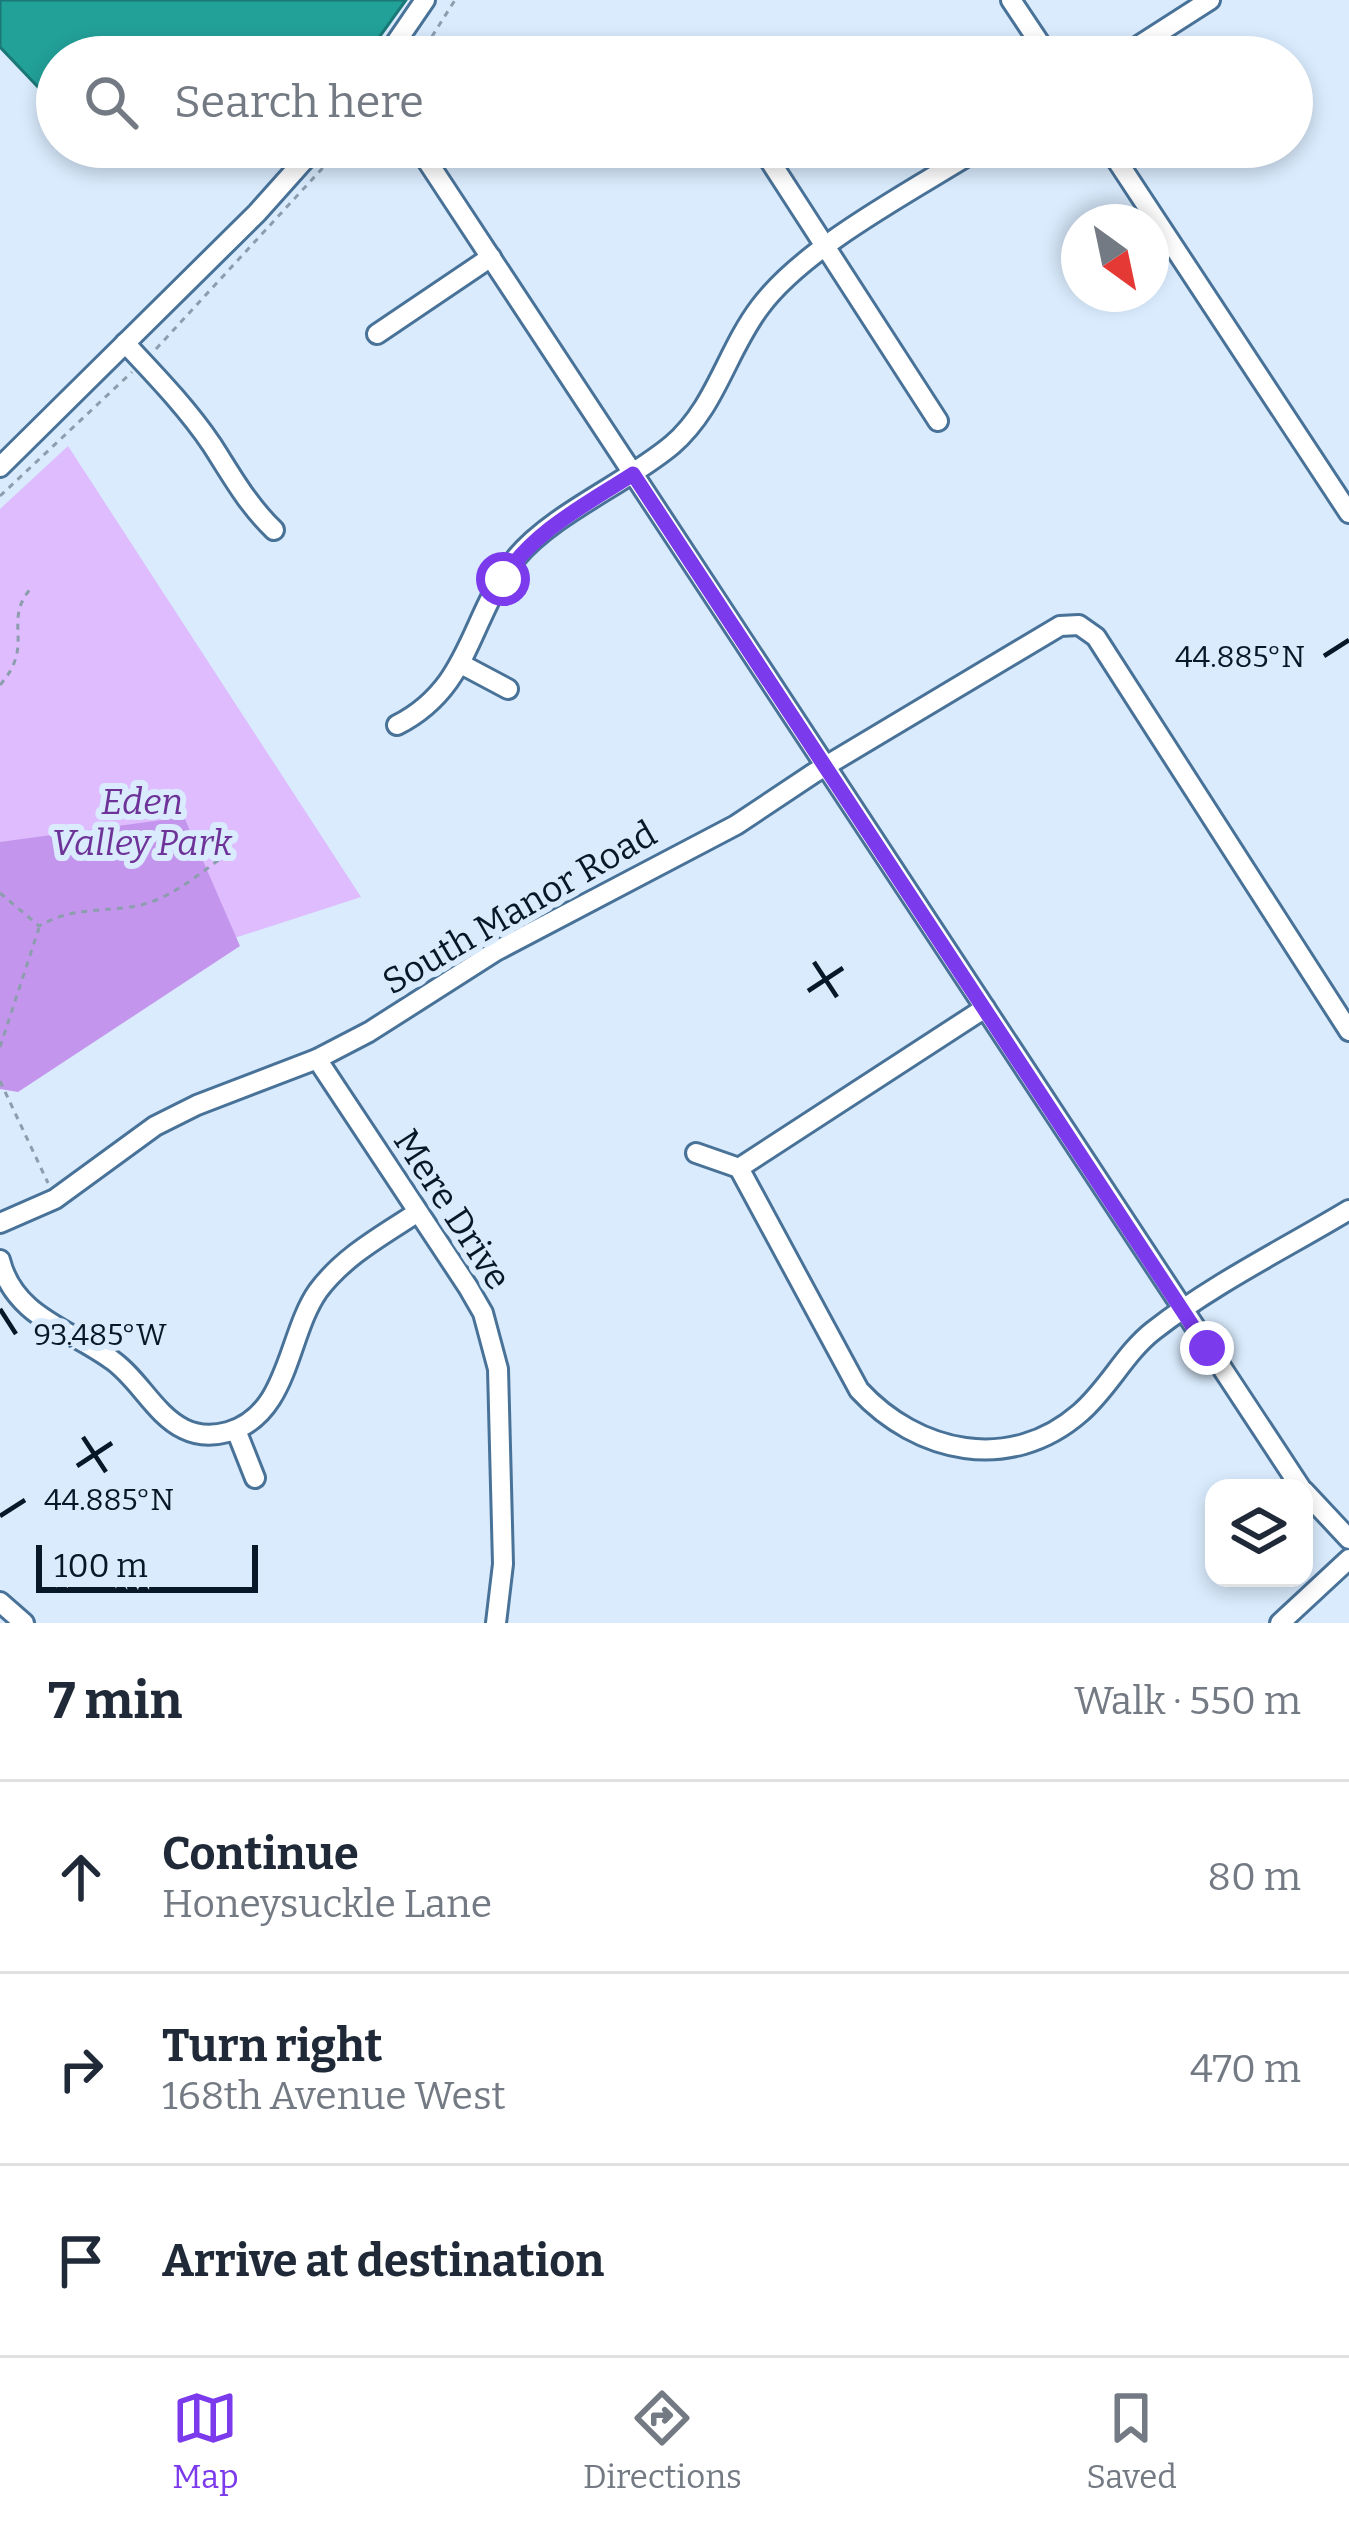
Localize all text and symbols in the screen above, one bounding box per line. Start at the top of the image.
search box [36,36,1313,168]
icon: search [78,69,144,135]
text: Search here [174,75,424,129]
north arrow [1061,204,1169,312]
route start [476,552,530,606]
text: 44.885°N [1175,639,1305,675]
park label: Eden Valley Park [52,780,233,865]
street label: South Manor Road [375,812,664,1004]
street label: Mere Drive [384,1121,520,1298]
text: 93.485°W [33,1317,167,1353]
route end [1180,1321,1234,1375]
map controls [1205,1479,1313,1587]
button: layers [1205,1479,1313,1587]
text: 44.885°N [44,1482,174,1518]
scale bar [36,1539,258,1592]
text: 100 m [54,1546,148,1586]
text: 7 min [48,1670,182,1732]
text: Walk · 550 m [1074,1678,1301,1724]
text: Continue [162,1827,359,1881]
icon: ahead [48,1844,114,1910]
text: 80 m [1208,1854,1301,1900]
text: Honeysuckle Lane [162,1881,492,1927]
text: Turn right [162,2019,382,2073]
icon: right [48,2036,114,2102]
text: 470 m [1190,2046,1301,2092]
text: 168th Avenue West [162,2073,506,2119]
icon: arrive [48,2228,114,2294]
text: Arrive at destination [162,2234,604,2288]
tab: Map [172,2385,239,2497]
tab: Directions [583,2385,742,2497]
tab: Saved [1086,2385,1177,2497]

